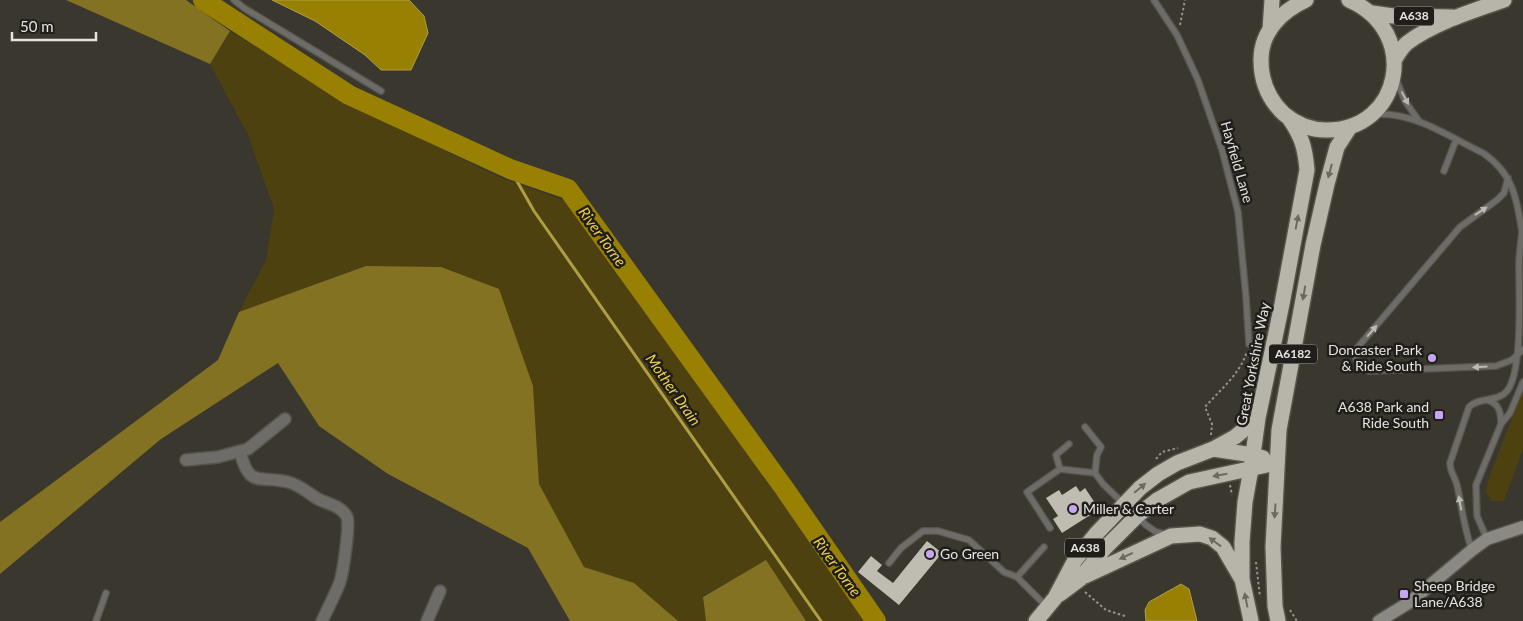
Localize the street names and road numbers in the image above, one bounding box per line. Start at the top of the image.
road number: A638 [1394,7,1434,26]
street label: Hayfield Lane [1218,119,1257,205]
street label: Great Yorkshire Way [1232,300,1273,427]
road number: A6182 [1269,344,1317,364]
road number: A638 [1065,538,1105,558]

